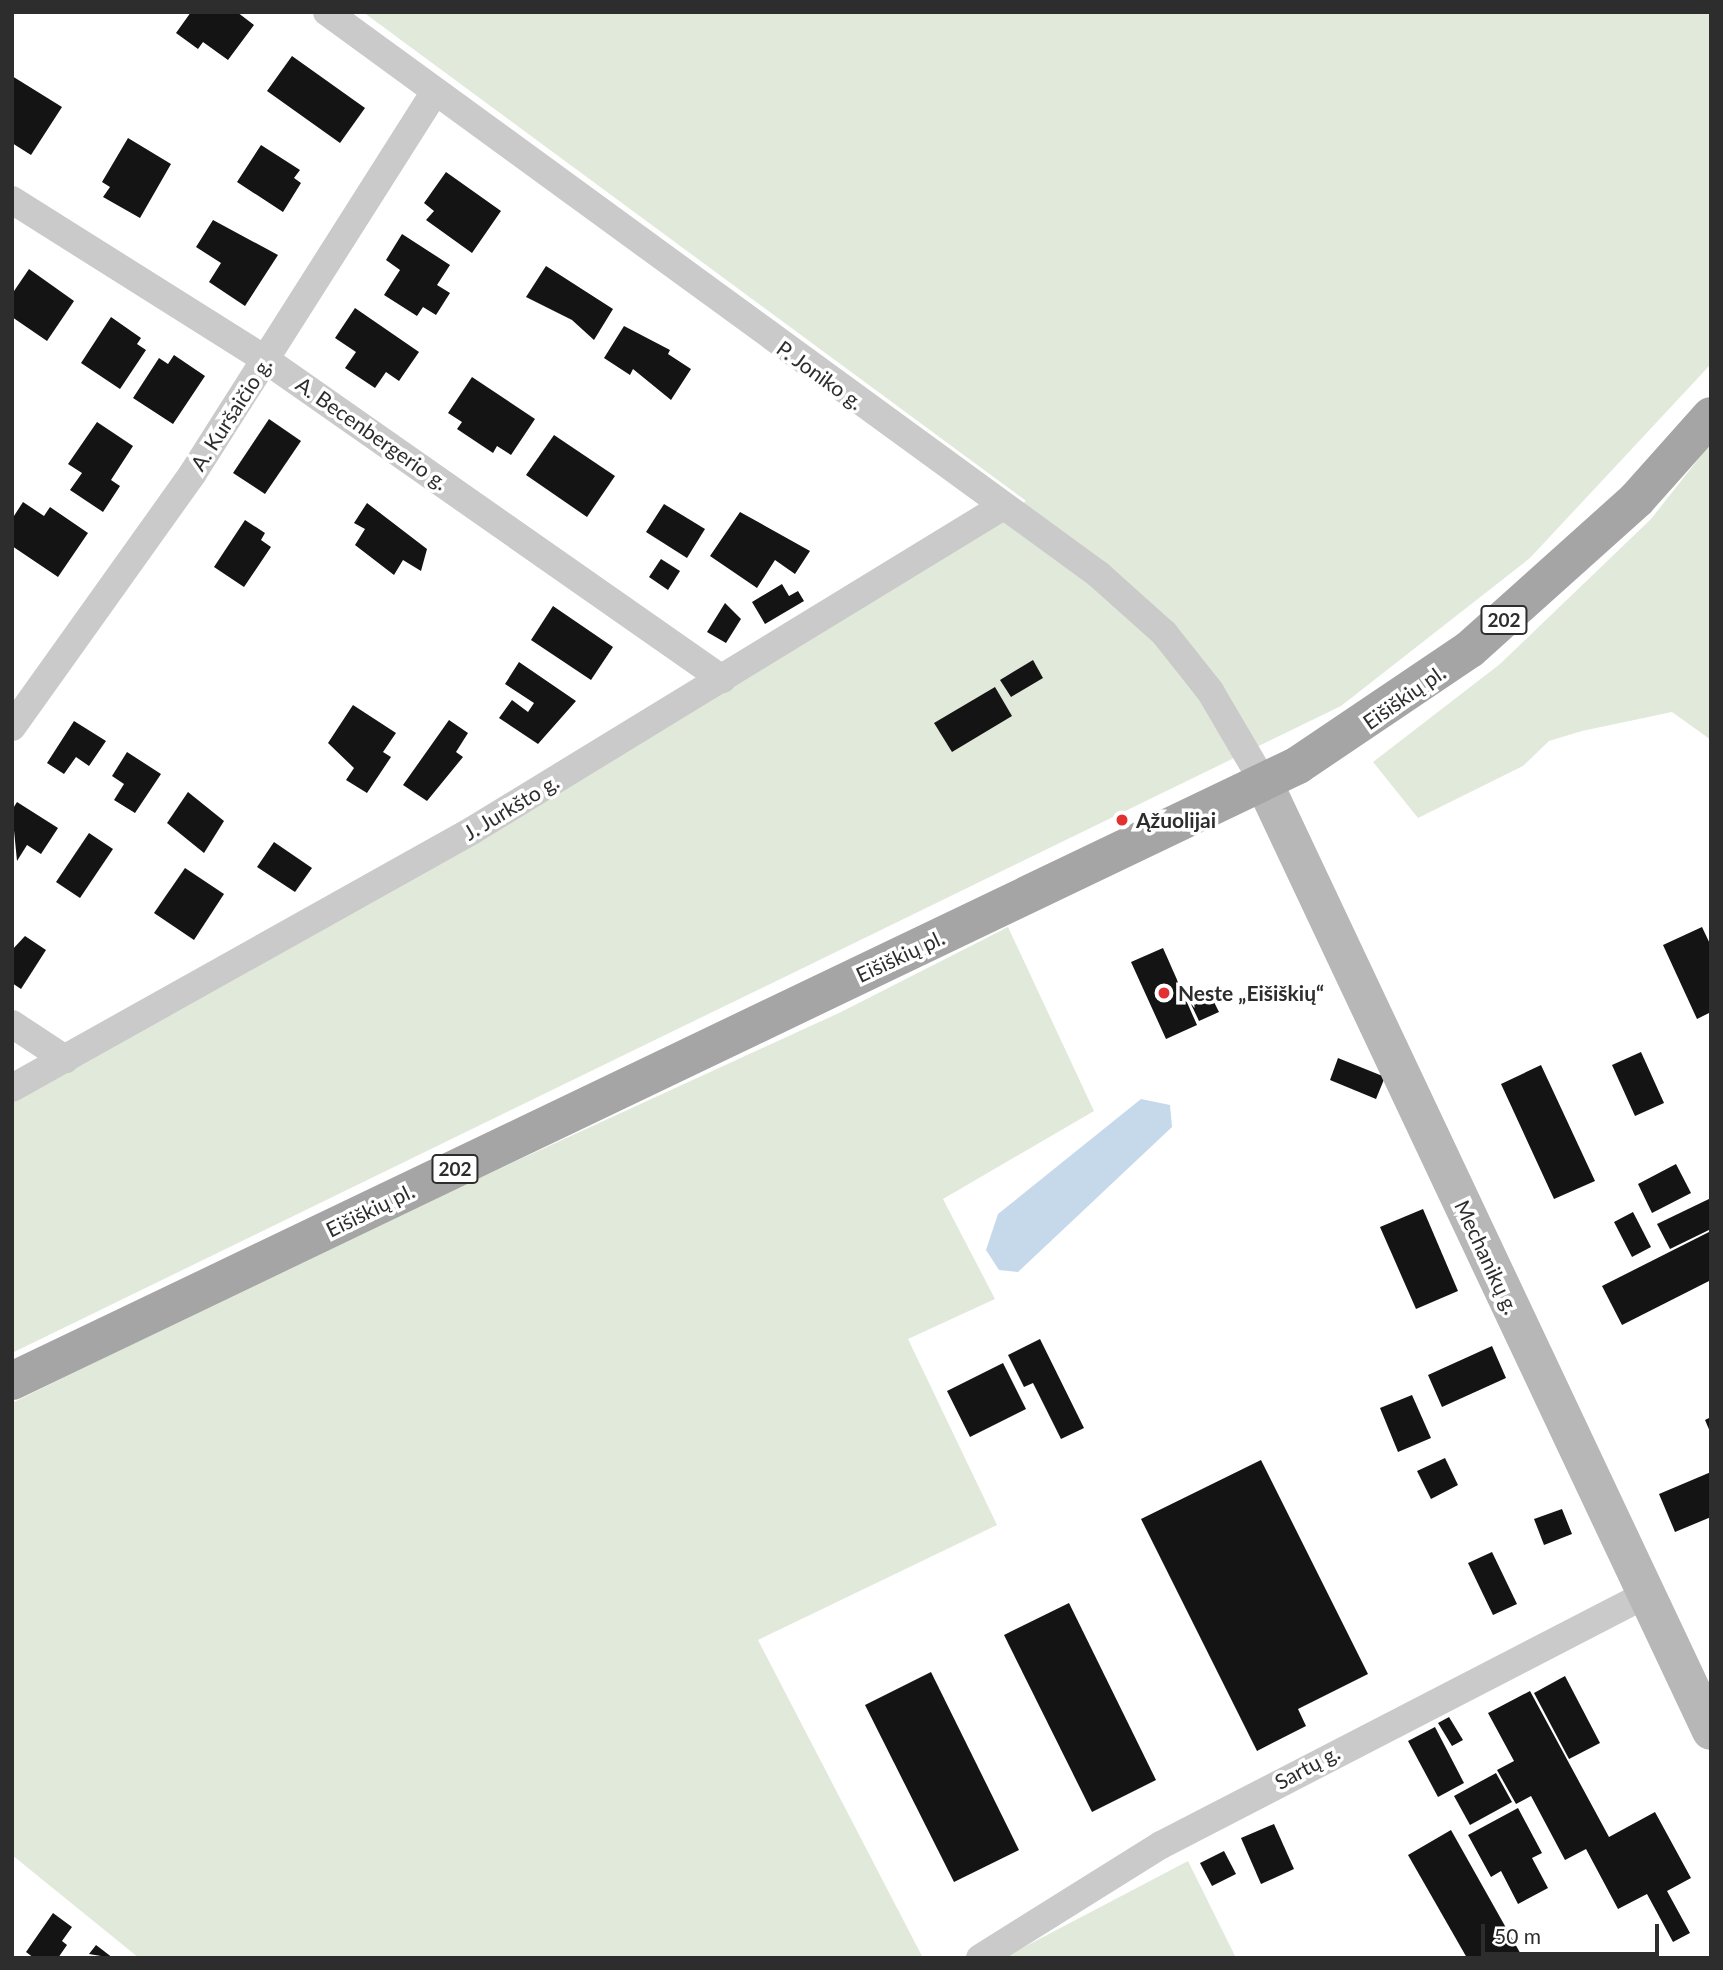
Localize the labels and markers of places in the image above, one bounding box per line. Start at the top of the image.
place label: Ąžuolijai [1136,807,1216,833]
marker: Ąžuolijai [1114,812,1130,828]
place label: Neste „Eišiškių“ [1178,980,1324,1006]
marker: Neste „Eišiškių“ [1156,985,1172,1001]

